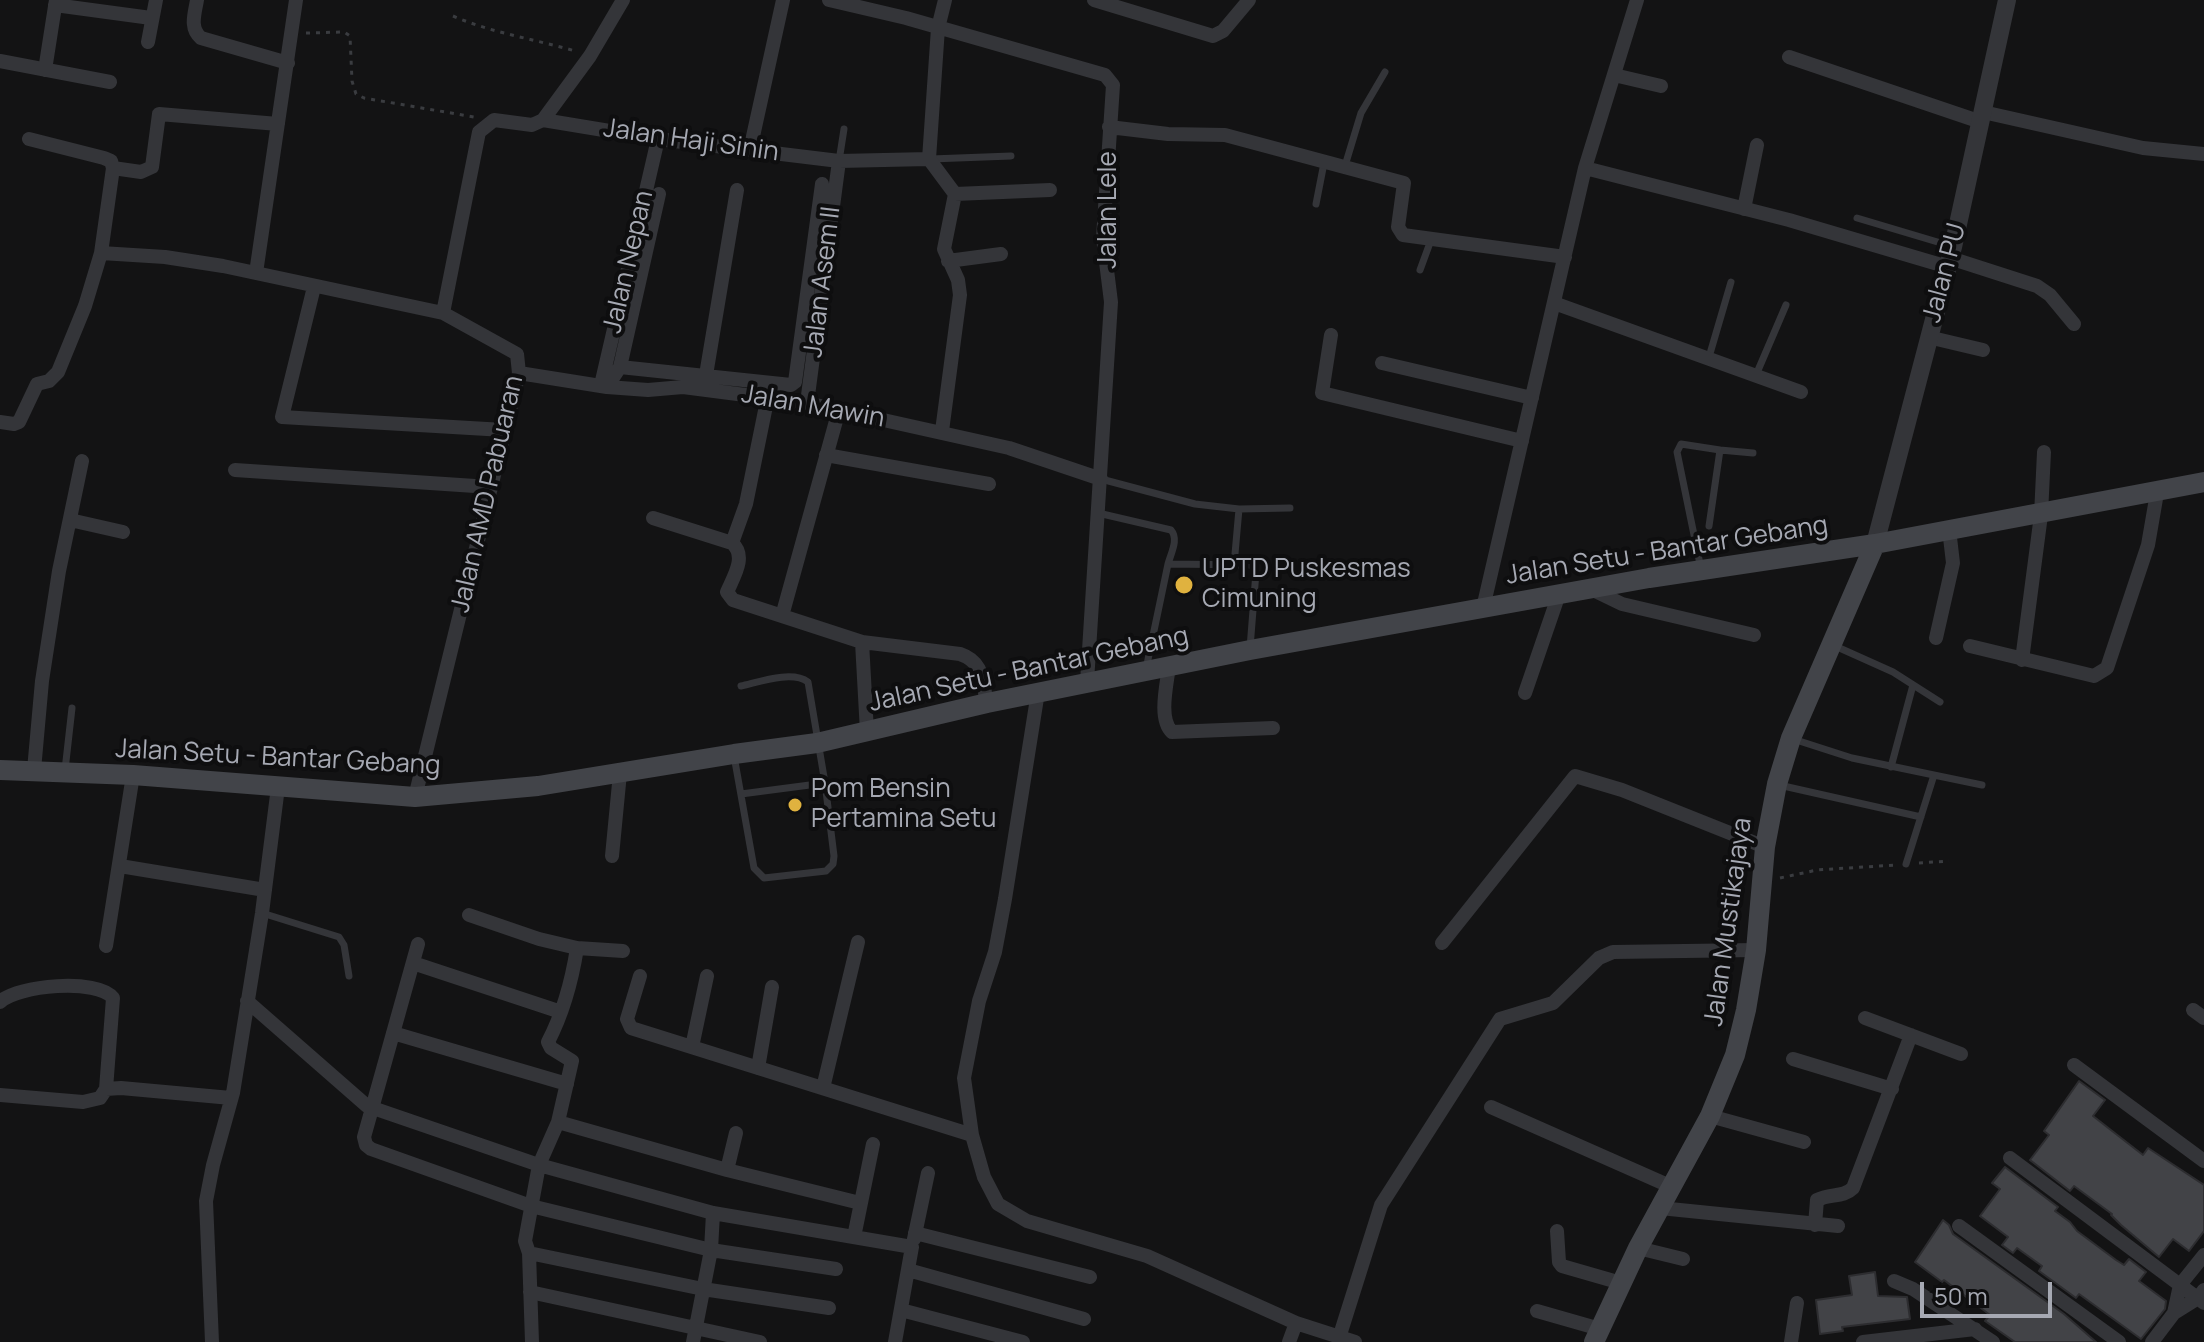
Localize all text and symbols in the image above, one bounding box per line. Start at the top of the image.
street label: Jalan Haji Sinin [601,113,781,169]
street label: Jalan Lele [1093,151,1125,269]
street label: Jalan Nepan [597,188,661,336]
street label: Jalan Asem II [798,205,848,359]
street label: Jalan PU [1917,220,1973,326]
street label: Jalan AMD Pabuaran [446,372,530,616]
street label: Jalan Mawin [739,379,887,435]
street label: Jalan Setu - Bantar Gebang [1504,510,1830,592]
place label: UPTD Puskesmas Cimuning [1202,554,1411,616]
marker: UPTD Puskesmas Cimuning [1173,574,1195,596]
street label: Jalan Setu - Bantar Gebang [867,621,1191,719]
street label: Jalan Setu - Bantar Gebang [115,734,441,782]
place label: Pom Bensin Pertamina Setu [811,774,996,836]
marker: Pom Bensin Pertamina Setu [786,796,804,814]
street label: Jalan Mustikajaya [1699,816,1759,1028]
scale bar [1924,1266,2056,1316]
text: 50 m [1934,1279,1988,1312]

